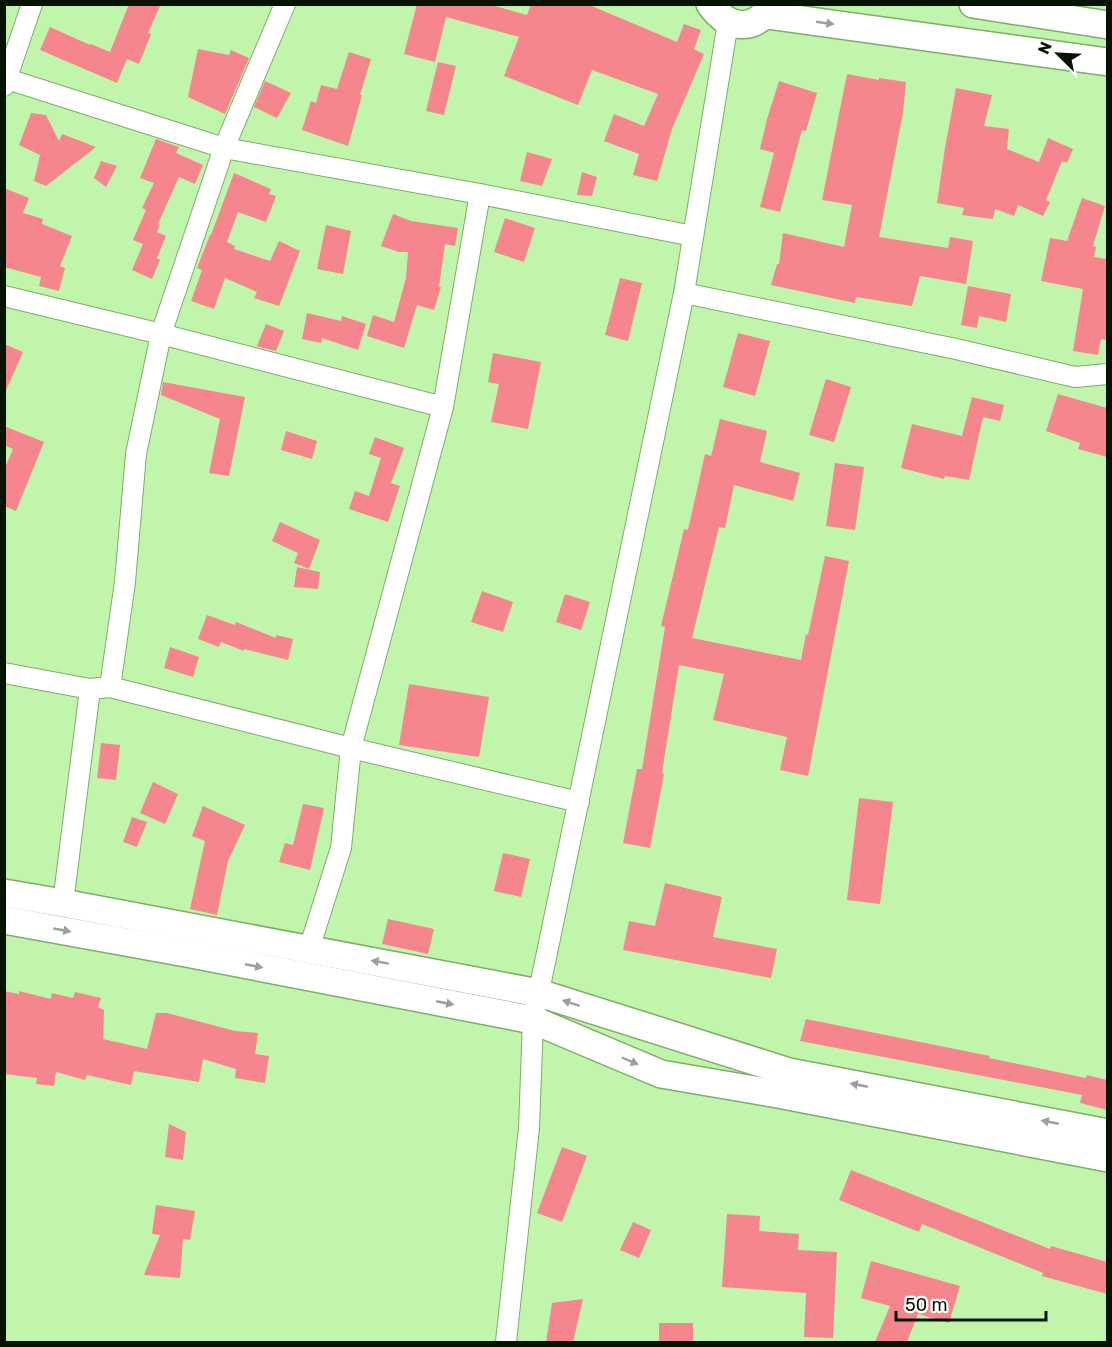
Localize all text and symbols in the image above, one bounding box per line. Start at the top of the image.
one-way arrow [815,18,834,28]
north arrow [1028,24,1088,84]
text: N [1034,39,1056,57]
one-way arrow [53,926,72,935]
one-way arrow [370,957,389,966]
one-way arrow [244,962,263,971]
one-way arrow [562,997,580,1007]
one-way arrow [436,999,455,1008]
one-way arrow [622,1056,639,1065]
one-way arrow [849,1080,868,1089]
one-way arrow [1040,1117,1059,1126]
scale bar [896,1284,1046,1322]
text: 50 m [905,1294,948,1316]

